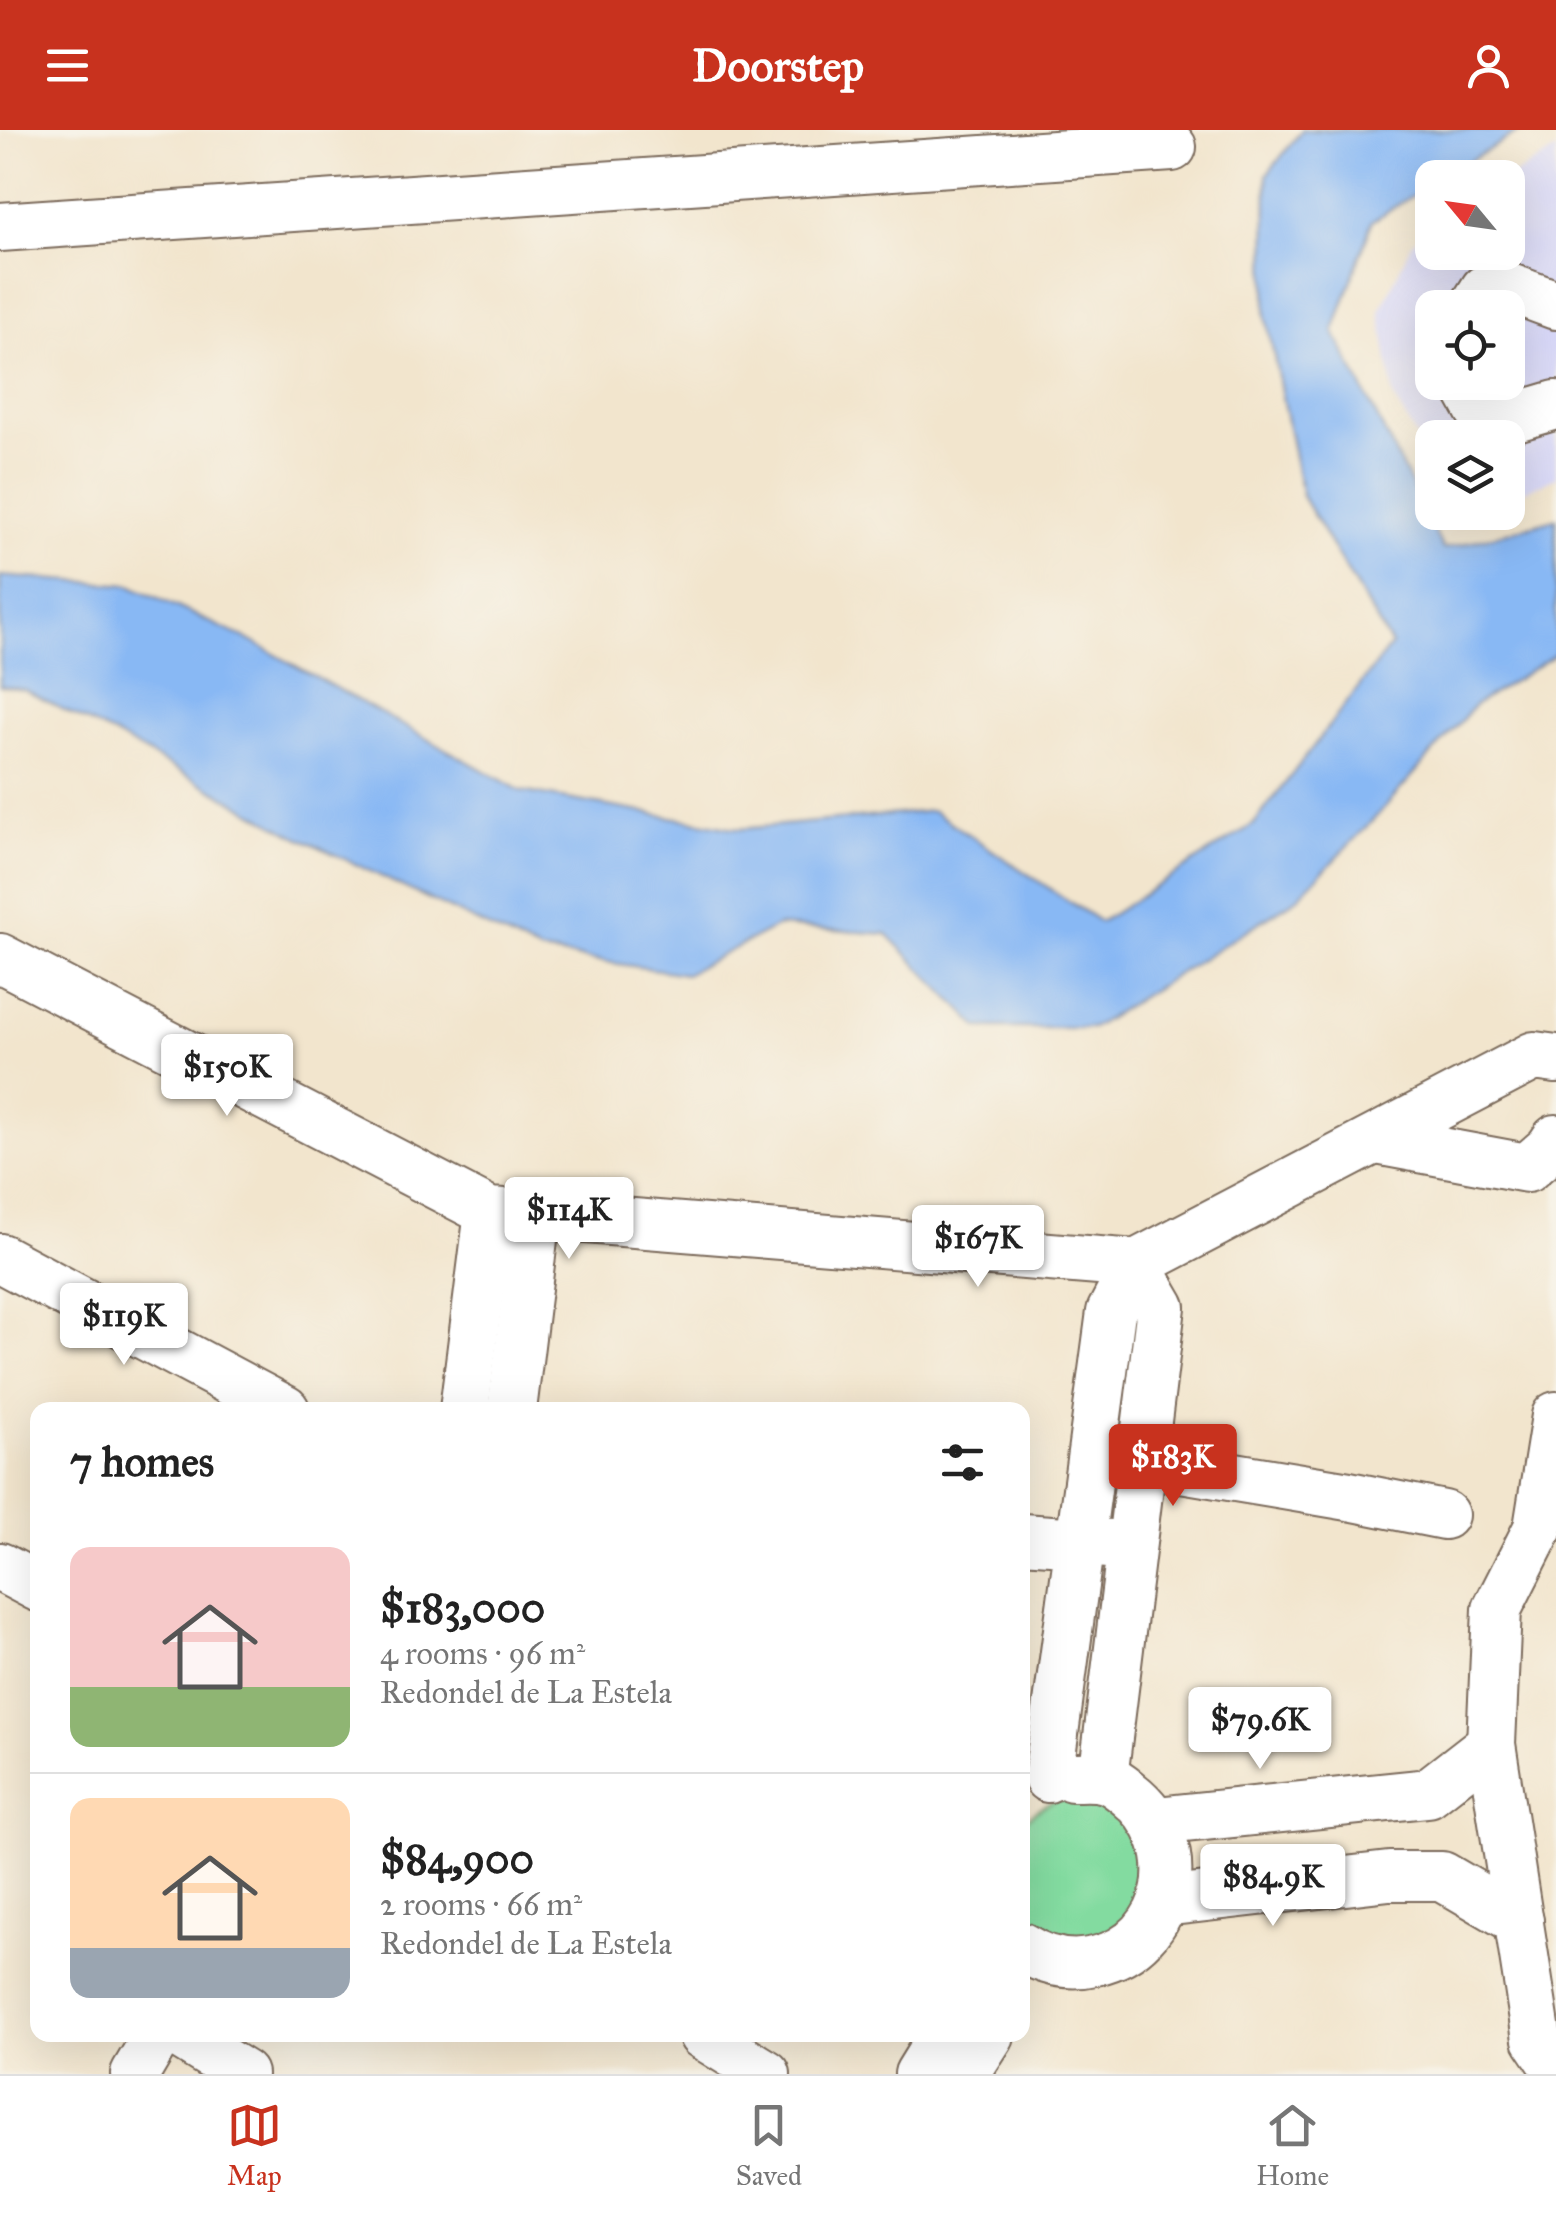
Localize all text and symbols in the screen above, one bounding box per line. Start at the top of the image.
icon: menu [40,38,95,93]
text: Doorstep [692,38,864,93]
icon: person [1461,38,1516,93]
north arrow [1415,160,1525,270]
map controls [1415,160,1525,530]
button: locate [1415,290,1525,400]
button: layers [1415,420,1525,530]
pin: $150K [157,1034,297,1119]
text: $150K [183,1047,271,1086]
pin: $114K [499,1177,639,1262]
text: $114K [526,1190,612,1229]
pin: $167K [908,1205,1048,1290]
text: $167K [934,1218,1022,1257]
pin: $119K [54,1283,194,1368]
text: $119K [82,1296,166,1335]
pin: $183K [1103,1424,1243,1509]
icon: filters [935,1435,990,1490]
text: 7 homes [70,1436,214,1488]
text: $183K [1131,1437,1215,1476]
text: $183,000 [380,1582,545,1634]
icon: home [150,1587,270,1707]
text: 4 rooms · 96 m² [380,1634,585,1673]
text: Redondel de La Estela [380,1673,672,1712]
pin: $79.6K [1179,1687,1341,1772]
text: $79.6K [1210,1700,1310,1739]
text: $84,900 [380,1833,534,1885]
icon: home [150,1838,270,1958]
pin: $84.9K [1192,1844,1354,1929]
text: $84.9K [1222,1857,1324,1896]
text: 2 rooms · 66 m² [380,1885,582,1924]
text: Redondel de La Estela [380,1924,672,1963]
tab: Map [227,2098,282,2193]
tab: Saved [736,2098,802,2193]
tab: Home [1256,2098,1329,2193]

